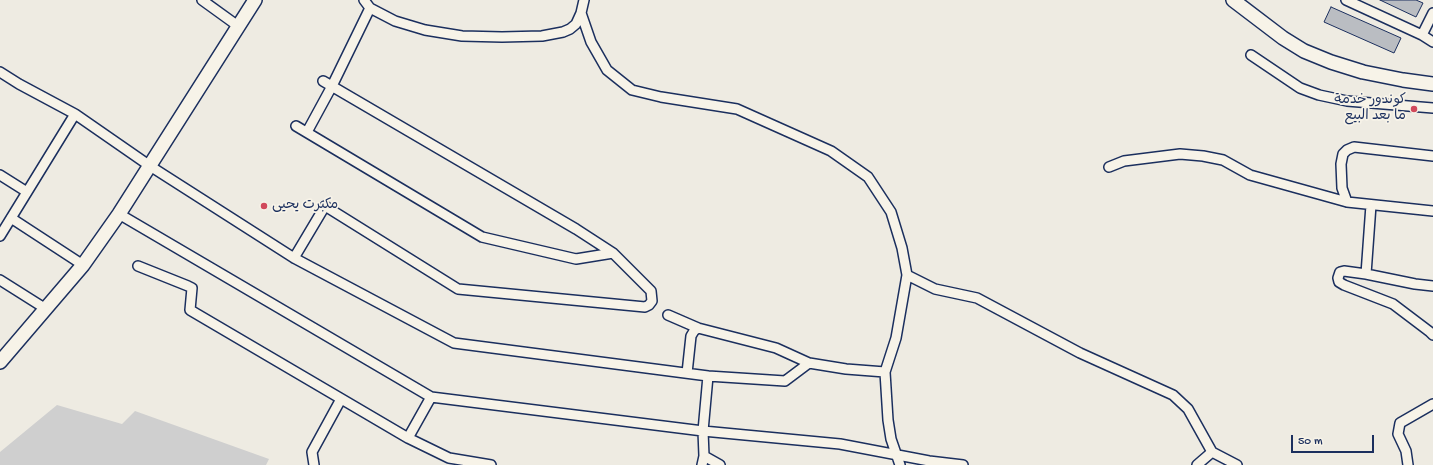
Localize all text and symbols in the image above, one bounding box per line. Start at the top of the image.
place label: كوندور خدمة ما بعد البيع [1334,93,1406,126]
marker: كوندور خدمة ما بعد البيع [1409,104,1419,114]
place label: مكبرت يحيى [272,198,338,214]
marker: مكبرت يحيى [259,201,269,211]
scale bar [1293,427,1376,453]
text: 50 m [1298,435,1323,449]

